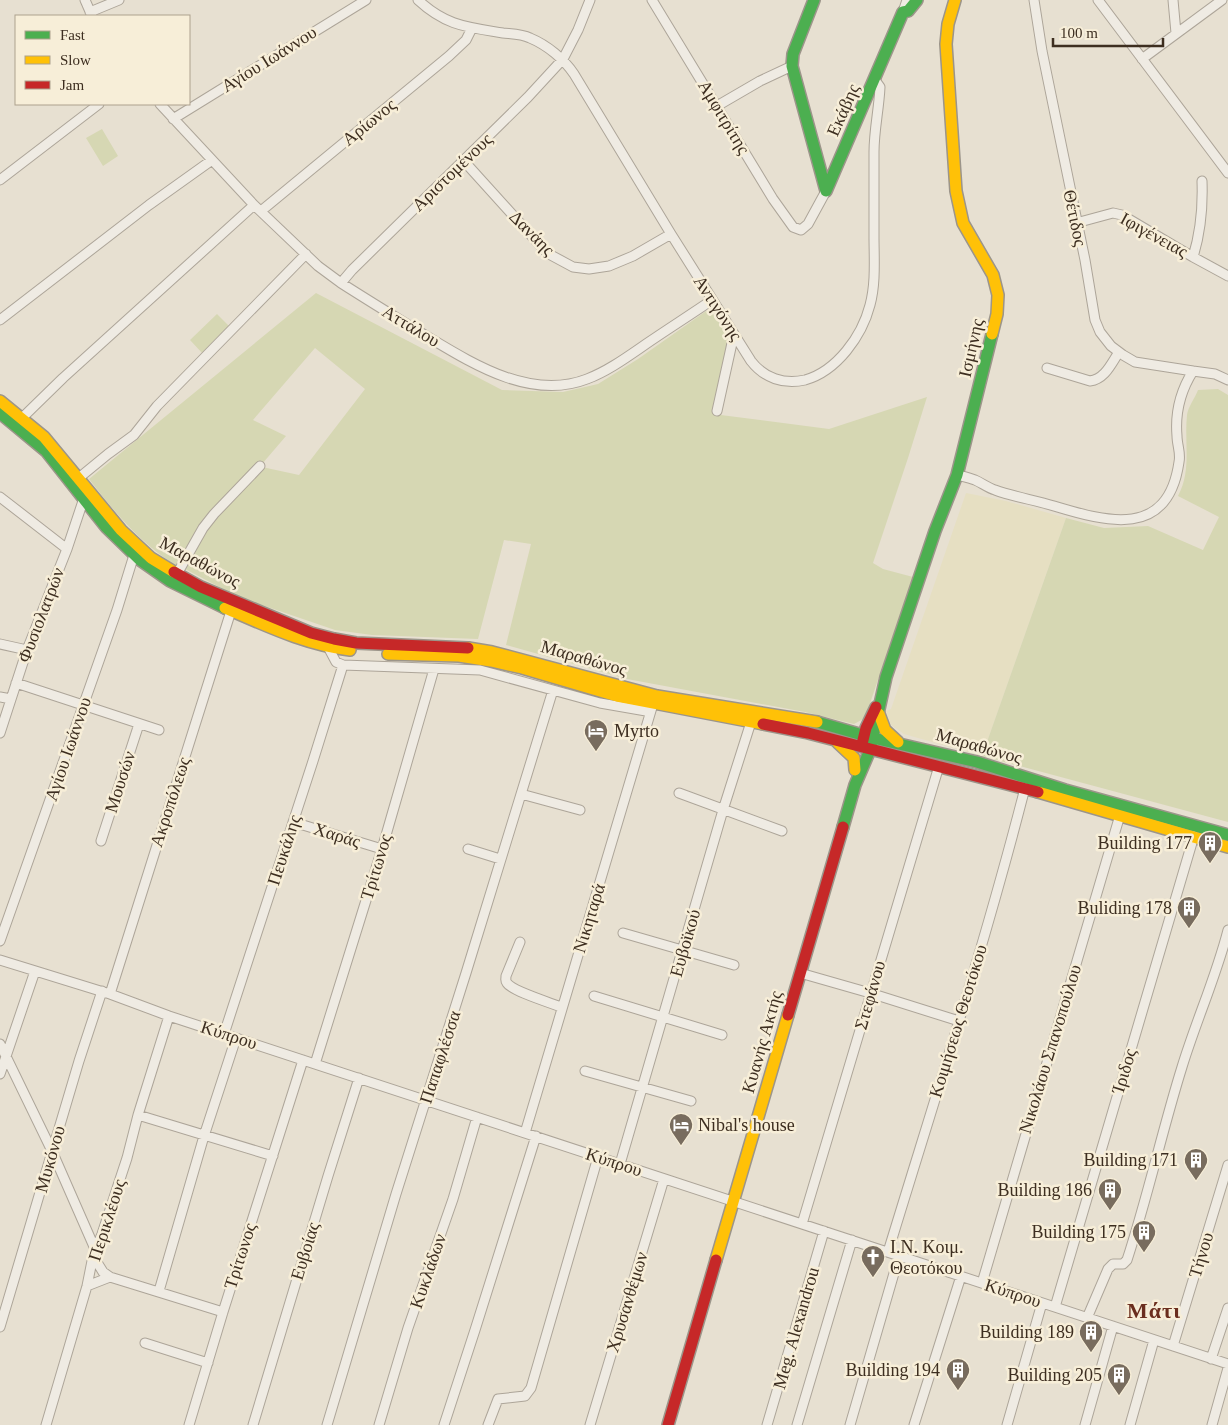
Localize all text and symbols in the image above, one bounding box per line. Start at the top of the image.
legend [15,15,190,105]
scale bar [1053,15,1163,47]
street label: Αγίου Ιωάννου [218,22,320,96]
text: 100 m [1060,25,1098,41]
text: Fast [60,27,86,43]
text: Slow [60,52,91,68]
street label: Αμφιτρίτης [694,76,754,158]
text: Jam [60,77,84,93]
street label: Εκάβης [823,81,863,139]
street label: Αρίωνος [338,94,400,150]
street label: Αριστομένους [408,129,496,215]
street label: Θέτιδος [1059,188,1091,248]
street label: Δανάης [505,206,559,260]
street label: Ιφιγένειας [1117,208,1191,262]
street label: Αντιγόνης [690,272,746,344]
street label: Αττάλου [379,301,443,351]
street label: Ισμήνης [955,317,987,379]
street label: Μαραθώνος [156,532,244,592]
street label: Φυσιολατρών [14,565,68,665]
street label: Μαραθώνος [539,636,629,680]
street label: Αγίου Ιωάννου [41,694,95,804]
hotel icon: Myrto [583,718,609,752]
place label: Myrto [614,721,659,741]
street label: Μαραθώνος [934,724,1024,768]
street label: Μουσών [101,749,139,815]
street label: Ακροπόλεως [146,754,194,850]
street label: Πευκάλης [263,812,305,888]
street label: Χαράς [311,818,363,852]
building icon: Building 177 [1197,830,1223,864]
street label: Τρίτωνος [356,831,396,903]
place label: Building 177 [1097,833,1192,853]
street label: Νικηταρά [569,880,609,955]
building icon: Buliding 178 [1176,895,1202,929]
place label: Buliding 178 [1077,898,1172,918]
street label: Ευβοϊκού [666,907,704,979]
street label: Κοιμήσεως Θεοτόκου [925,942,991,1100]
street label: Στεφάνου [851,958,889,1032]
street label: Νικολάου Σπανοπούλου [1015,962,1085,1136]
street label: Κυανής Ακτής [738,989,786,1095]
street label: Παπαφλέσσα [416,1008,465,1106]
street label: Κύπρου [198,1017,260,1053]
street label: Ίριδος [1107,1046,1140,1097]
hotel icon: Nibal's house [668,1112,694,1146]
place label: Nibal's house [698,1115,795,1135]
street label: Μυκόνου [31,1123,69,1195]
street label: Κύπρου [583,1144,645,1180]
building icon: Building 171 [1183,1147,1209,1181]
place label: Building 171 [1083,1150,1178,1170]
street label: Περικλέους [84,1177,130,1263]
building icon: Building 186 [1097,1177,1123,1211]
place label: Building 186 [997,1180,1092,1200]
building icon: Building 175 [1131,1219,1157,1253]
street label: Τρίτωνος [220,1220,260,1292]
street label: Ευβοίας [287,1220,323,1282]
place label: Building 175 [1031,1222,1126,1242]
street label: Τήνου [1185,1230,1217,1280]
street label: Κυκλάδων [406,1231,450,1311]
place label: Ι.Ν. Κοιμ. Θεοτόκου [890,1237,964,1278]
church icon: Ι.Ν. Κοιμ. Θεοτόκου [860,1244,886,1278]
street label: Χρυσανθέμων [602,1249,652,1355]
street label: Meg. Alexandrou [769,1265,823,1391]
street label: Κύπρου [982,1275,1044,1311]
district label: Μάτι [1127,1298,1181,1323]
building icon: Building 189 [1078,1319,1104,1353]
place label: Building 189 [979,1322,1074,1342]
building icon: Building 194 [945,1357,971,1391]
place label: Building 194 [845,1360,940,1380]
building icon: Building 205 [1106,1362,1132,1396]
place label: Building 205 [1007,1365,1102,1385]

